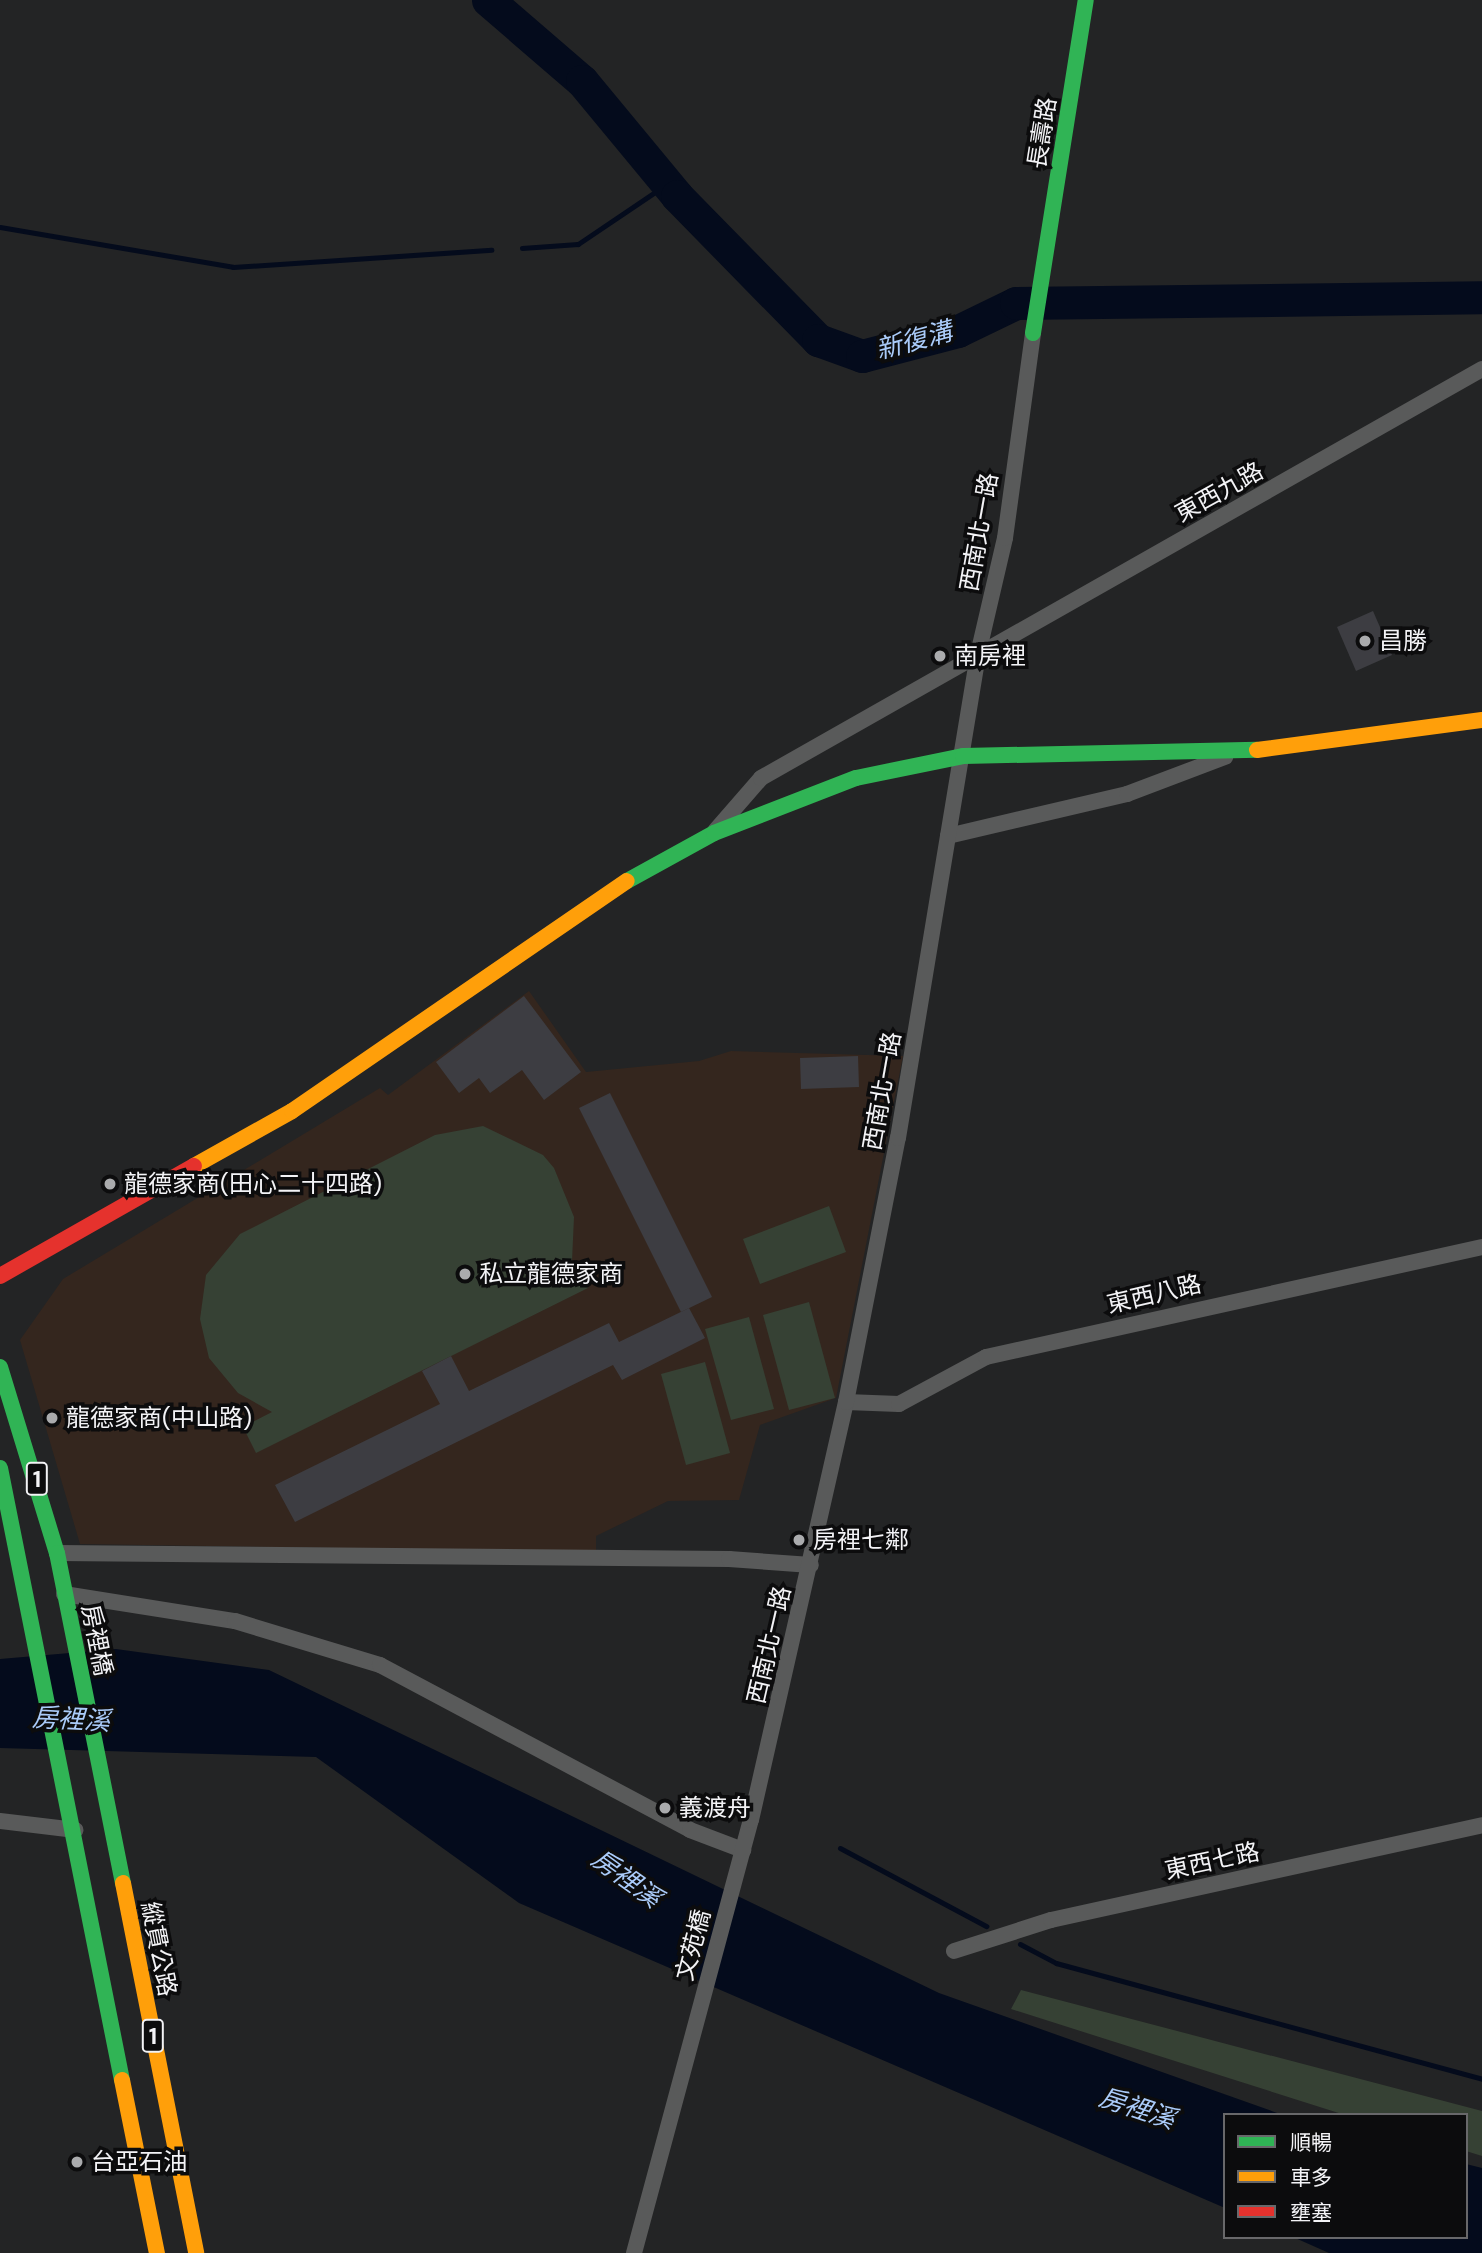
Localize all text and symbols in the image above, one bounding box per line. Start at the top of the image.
street label: 長壽路 [1022,95,1062,171]
water label: 新復溝 [872,316,956,366]
street label: 東西九路 [1170,456,1268,528]
street label: 西南北一路 [954,470,1004,594]
place label: 昌勝 [1379,627,1427,655]
marker: 昌勝 [1357,633,1373,649]
place label: 南房裡 [954,642,1026,670]
marker: 南房裡 [932,648,948,664]
street label: 西南北一路 [857,1029,907,1153]
place label: 龍德家商(田心二十四路) [124,1170,382,1198]
marker: 龍德家商(田心二十四路) [102,1176,118,1192]
place label: 私立龍德家商 [479,1260,623,1288]
marker: 私立龍德家商 [457,1266,473,1282]
street label: 東西八路 [1104,1269,1204,1319]
place label: 龍德家商(中山路) [66,1404,252,1432]
marker: 龍德家商(中山路) [44,1410,60,1426]
road number: 1 [25,1460,49,1498]
place label: 房裡七鄰 [813,1526,909,1554]
marker: 房裡七鄰 [791,1532,807,1548]
street label: 西南北一路 [741,1583,797,1707]
street label: 房裡橋 [76,1602,118,1678]
water label: 房裡溪 [31,1702,111,1738]
place label: 義渡舟 [679,1794,751,1822]
marker: 義渡舟 [657,1800,673,1816]
street label: 東西七路 [1162,1837,1262,1885]
water label: 房裡溪 [585,1843,667,1915]
street label: 縱貫公路 [136,1899,182,1999]
street label: 文苑橋 [670,1906,716,1984]
road number: 1 [141,2016,165,2056]
water label: 房裡溪 [1095,2082,1179,2136]
legend [1223,2113,1468,2239]
text: 順暢 [1290,2129,1332,2157]
place label: 台亞石油 [91,2148,187,2176]
marker: 台亞石油 [69,2154,85,2170]
text: 車多 [1290,2164,1332,2192]
text: 壅塞 [1290,2199,1332,2227]

